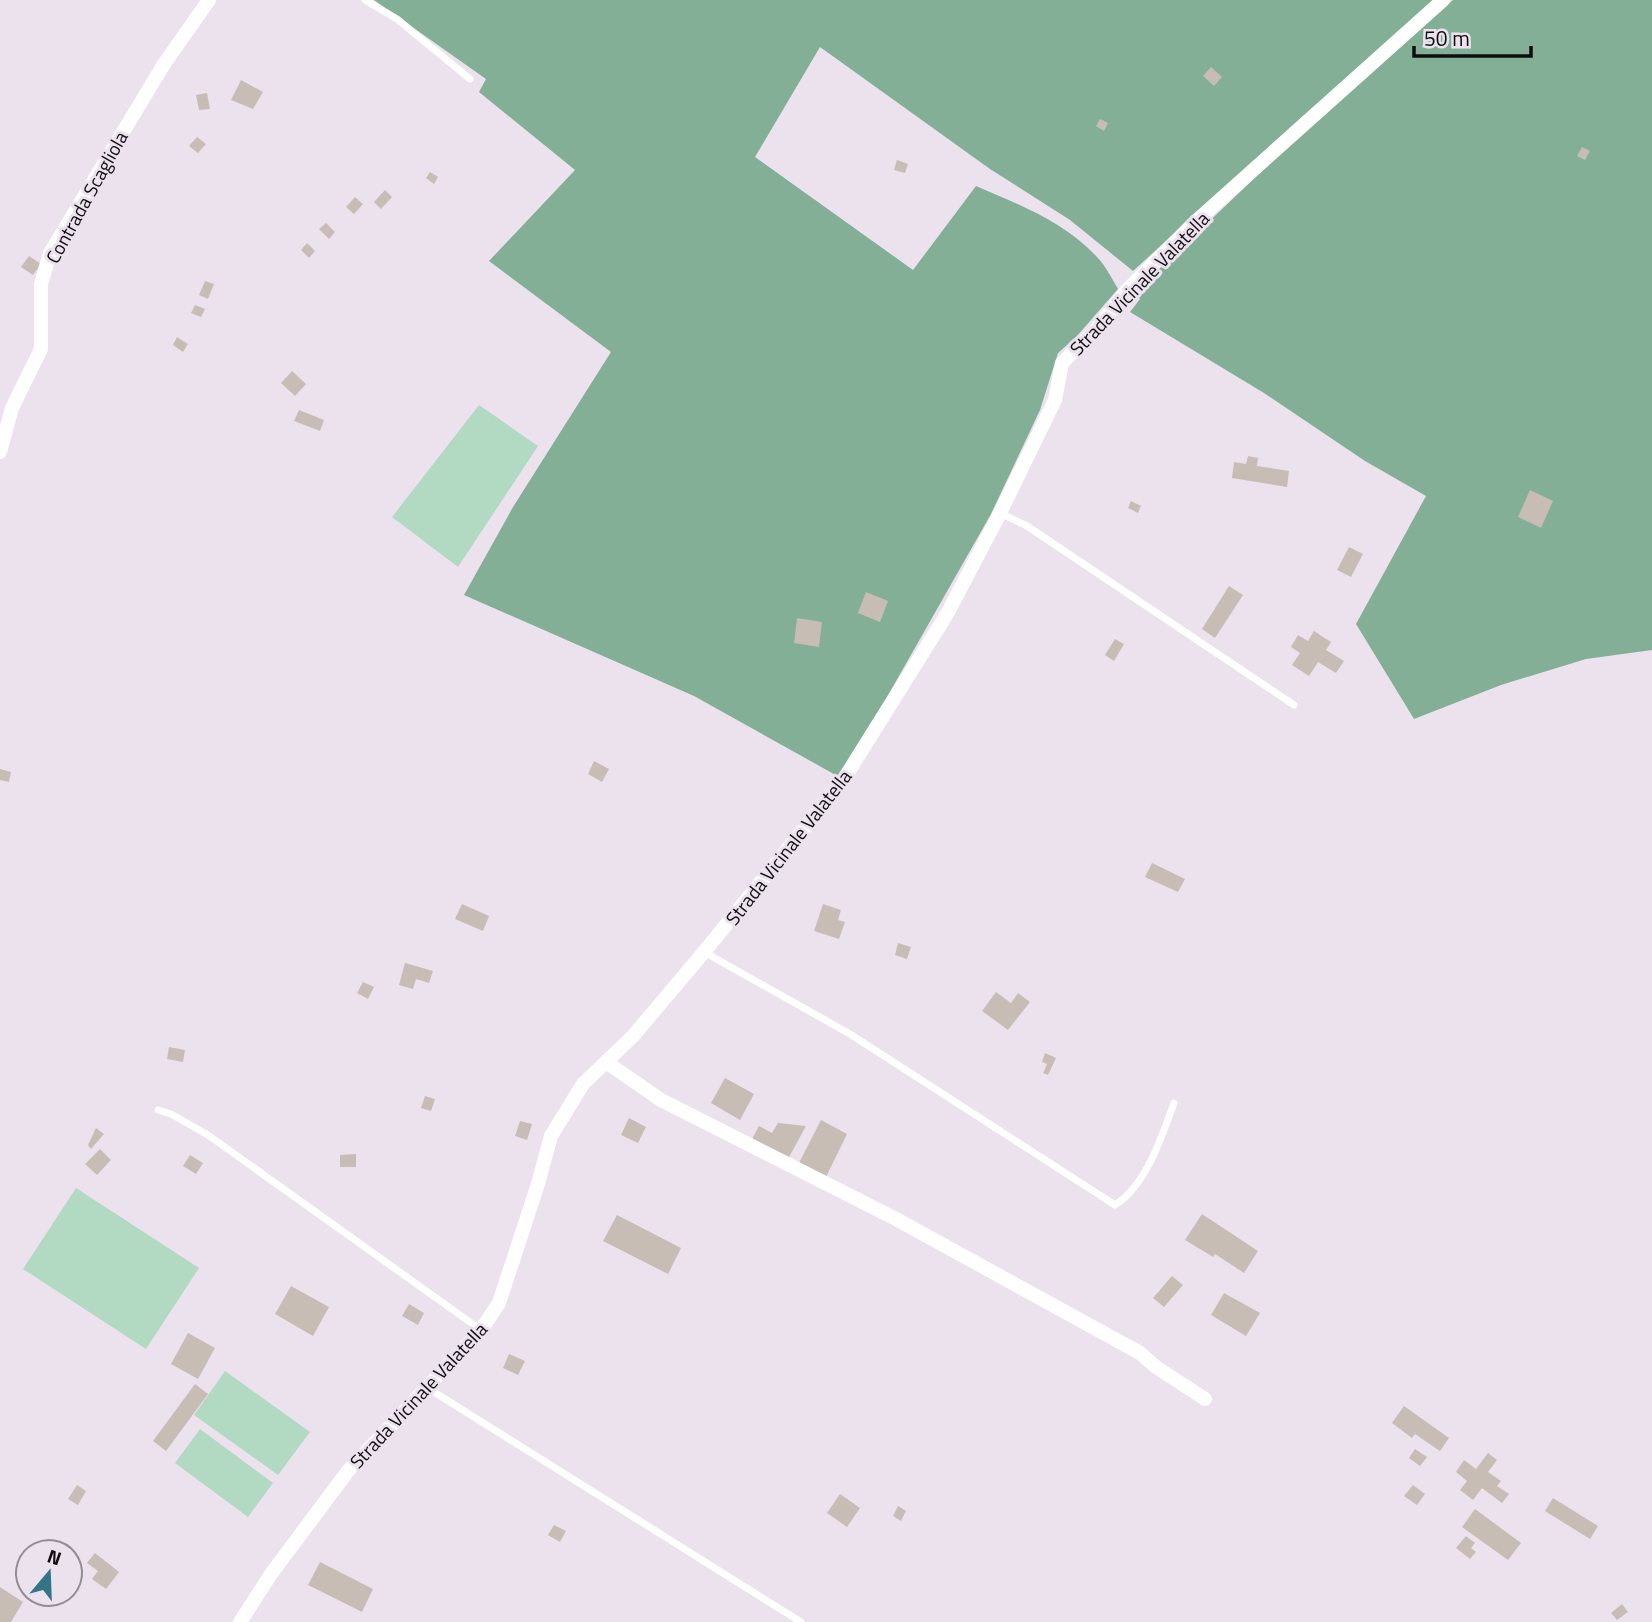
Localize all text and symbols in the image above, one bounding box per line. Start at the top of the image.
scale bar [1414,14,1531,58]
text: 50 m [1424,22,1470,54]
street label: Contrada Scagliola [38,125,135,268]
street label: Strada Vicinale Valatella [1062,204,1216,362]
street label: Strada Vicinale Valatella [718,763,858,931]
street label: Strada Vicinale Valatella [342,1315,494,1475]
north arrow [14,1538,84,1608]
text: N [44,1541,66,1572]

